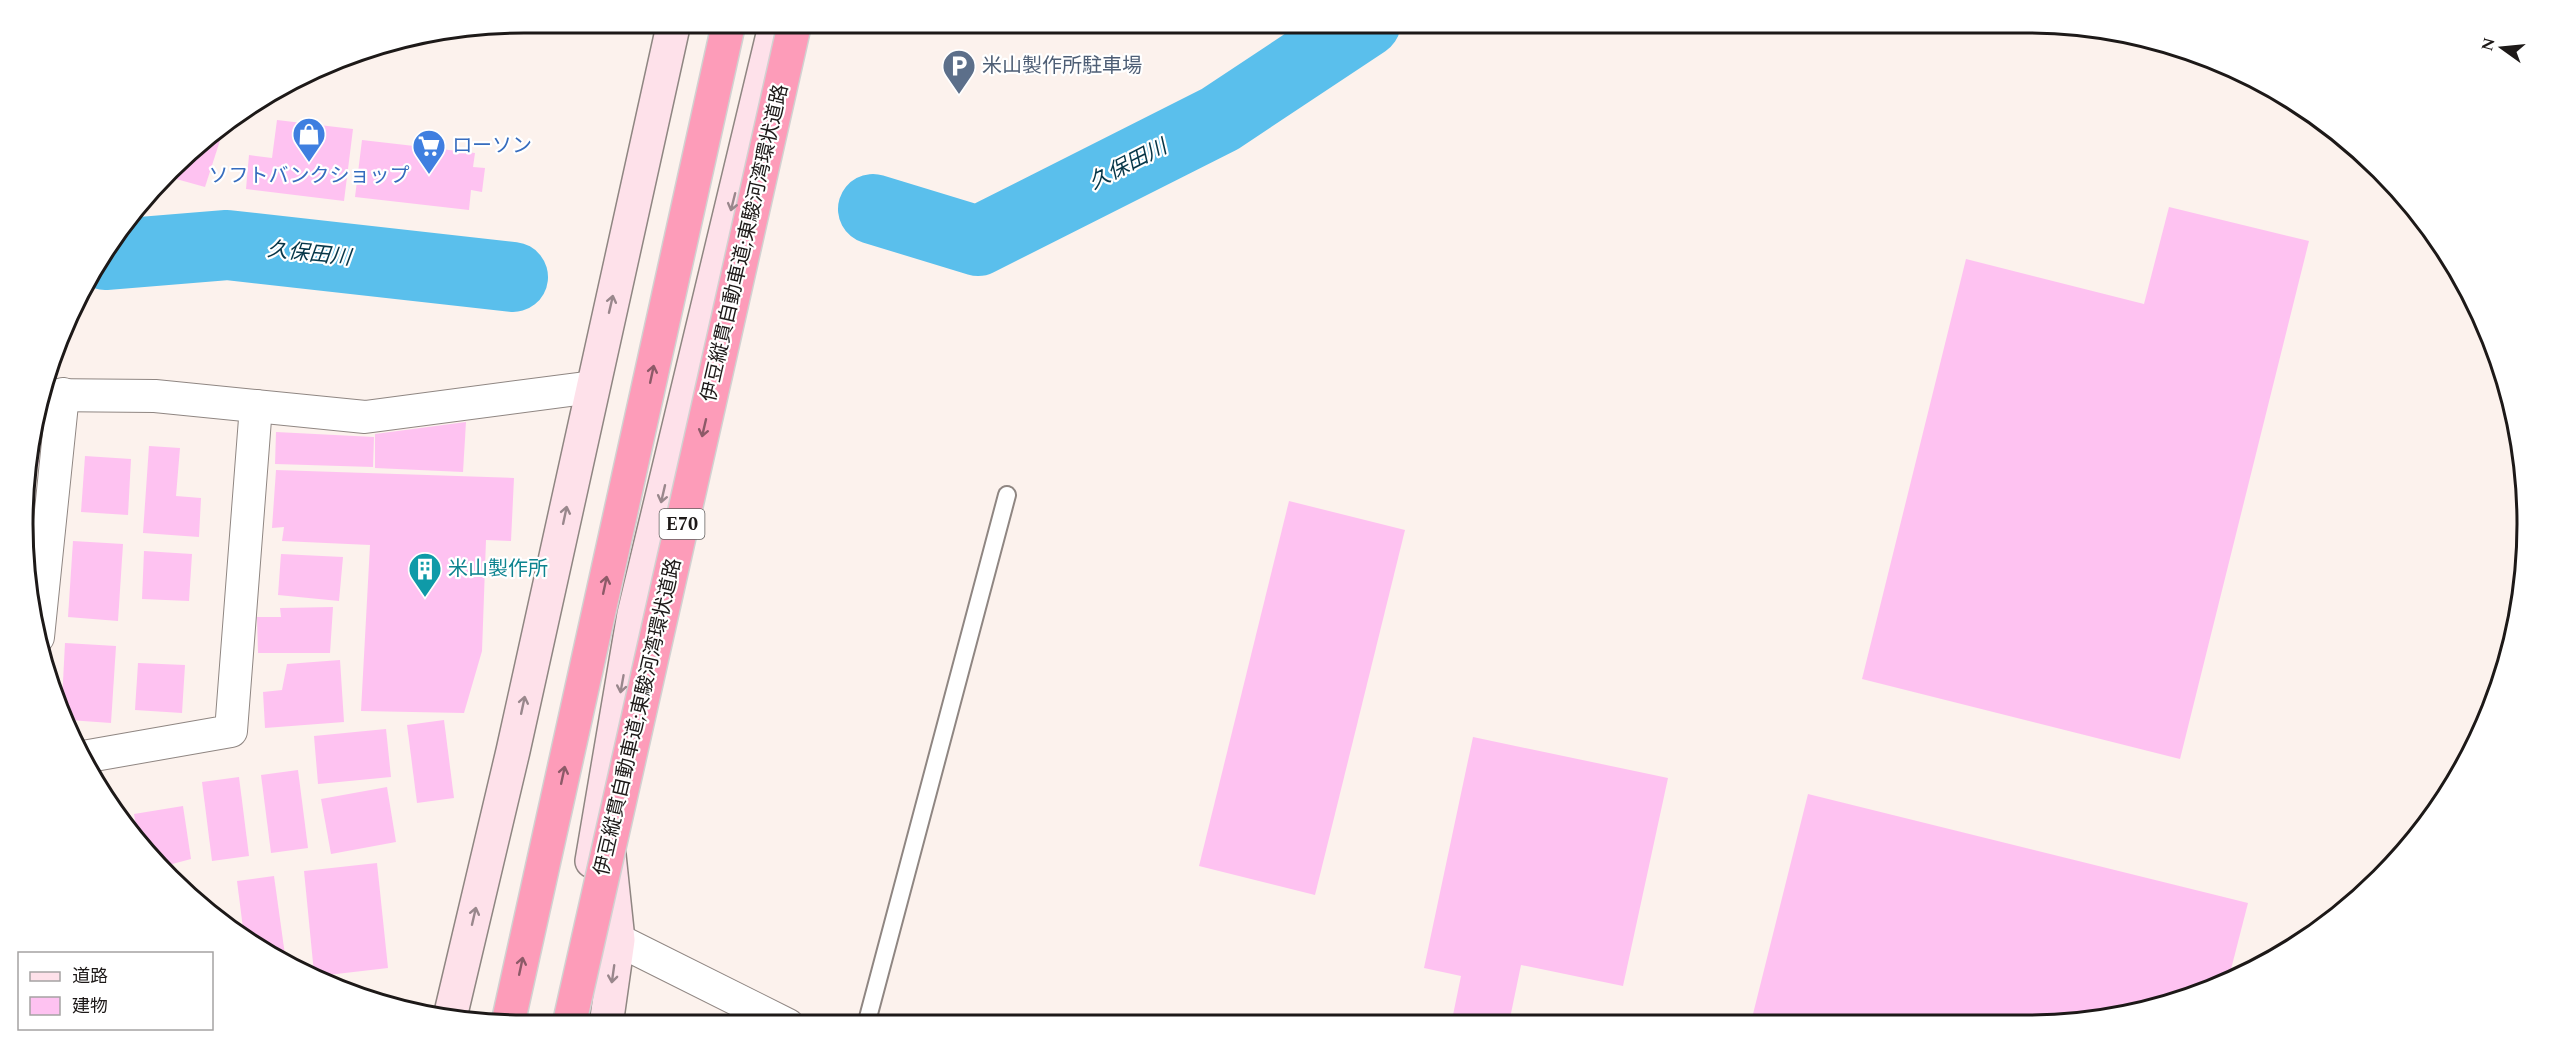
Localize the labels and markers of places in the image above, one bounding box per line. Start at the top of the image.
parking icon: 米山製作所駐車場 [941,48,977,95]
place label: 米山製作所駐車場 [982,51,1142,81]
shop icon: ソフトバンクショップ [291,116,327,163]
supermarket icon: ローソン [411,128,447,175]
place label: ローソン [452,131,532,161]
place label: ソフトバンクショップ [209,161,410,191]
building icon: 米山製作所 [407,551,443,598]
place label: 米山製作所 [448,554,548,584]

